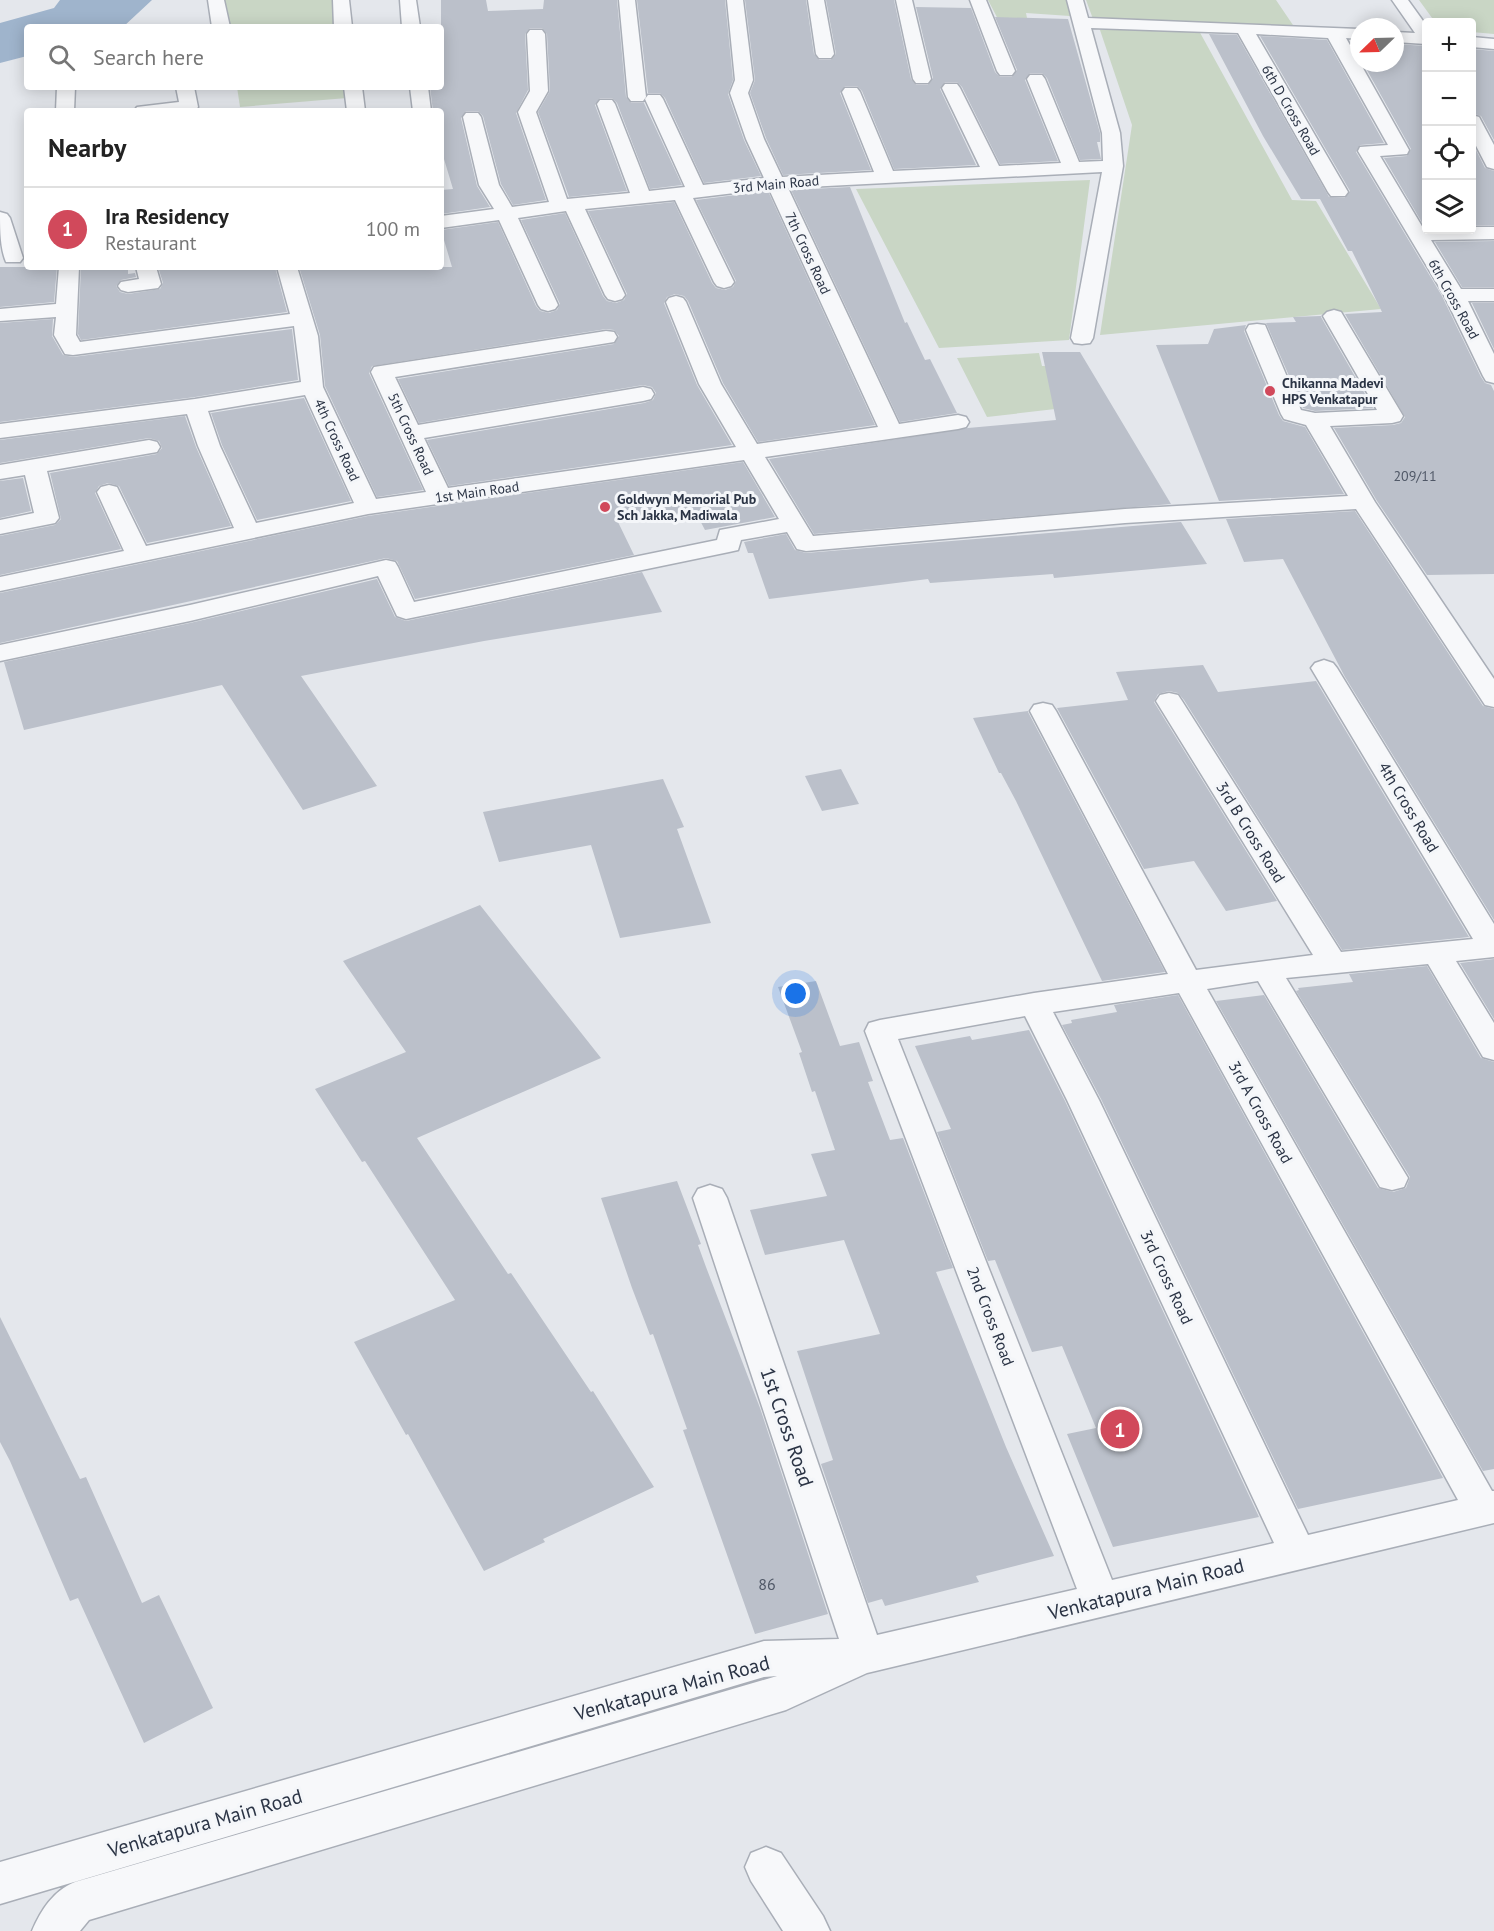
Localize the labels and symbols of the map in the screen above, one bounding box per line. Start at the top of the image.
north arrow [1350,18,1404,72]
street label: 6th D Cross Road [1258,61,1324,159]
street label: 3rd Main Road [732,171,820,197]
street label: 7th Cross Road [781,209,835,297]
street label: 6th Cross Road [1425,256,1483,342]
place label: Chikanna Madevi HPS Venkatapur [1282,374,1384,408]
marker: Chikanna Madevi HPS Venkatapur [1263,384,1277,398]
street label: 5th Cross Road [384,390,438,478]
street label: 4th Cross Road [310,396,364,484]
house number: 209/11 [1393,467,1437,485]
street label: 1st Main Road [434,477,520,507]
place label: Goldwyn Memorial Pub Sch Jakka, Madiwala [617,490,757,524]
marker: Goldwyn Memorial Pub Sch Jakka, Madiwala [598,500,612,514]
street label: 4th Cross Road [1374,758,1444,856]
street label: 3rd B Cross Road [1212,778,1290,886]
your location [781,979,810,1008]
street label: 3rd A Cross Road [1225,1057,1297,1167]
street label: 3rd Cross Road [1136,1227,1198,1327]
street label: 2nd Cross Road [963,1263,1019,1369]
street label: 1st Cross Road [754,1364,820,1490]
pin: 1 [1100,1406,1140,1452]
street label: Venkatapura Main Road [1044,1552,1247,1626]
house number: 86 [758,1574,776,1594]
street label: Venkatapura Main Road [571,1649,772,1727]
street label: Venkatapura Main Road [104,1783,305,1863]

